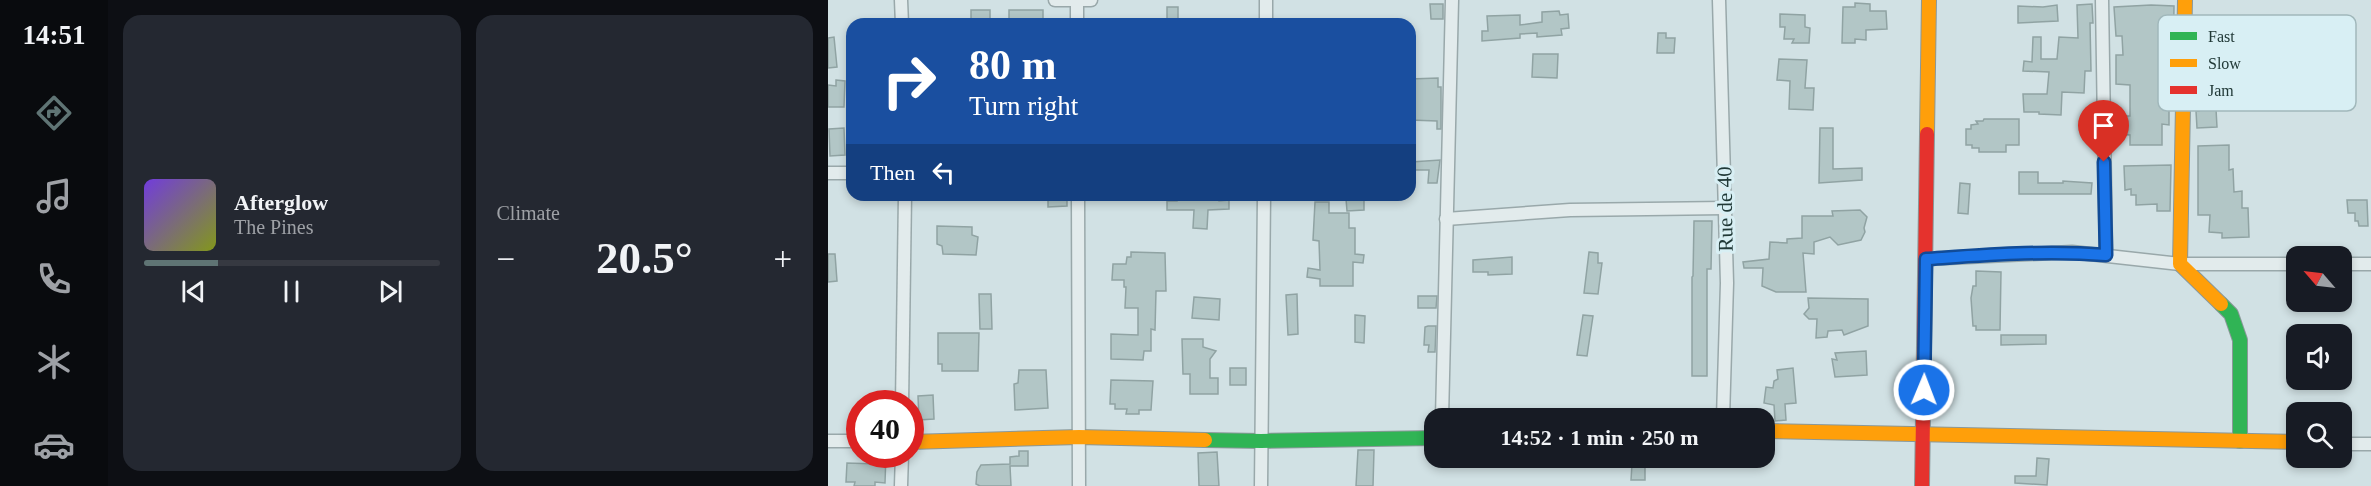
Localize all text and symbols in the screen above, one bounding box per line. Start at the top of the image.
legend [2158,15,2356,111]
text: 14:51 [23,20,86,50]
text: Fast [2208,28,2235,45]
icon: right [870,42,948,120]
text: 80 m [969,42,1057,88]
text: Slow [2208,55,2241,72]
text: Jam [2208,82,2234,99]
text: Turn right [969,91,1078,121]
icon: directions [33,92,75,134]
pin [2078,100,2129,162]
icon: arrive [2087,109,2120,142]
icon: left [927,156,960,189]
text: Then [870,160,915,185]
street label: Rue de 40 [1712,166,1738,252]
icon: music [33,175,75,217]
text: Afterglow [234,190,328,215]
text: Climate [497,202,560,224]
text: The Pines [234,216,313,238]
text: 20.5° [596,233,693,283]
text: − [497,241,515,277]
text: + [773,241,792,277]
north arrow [2286,246,2352,312]
map controls [2286,246,2352,468]
icon: phone [33,258,75,300]
icon: previous [177,275,210,308]
icon: pause [275,275,308,308]
icon: next [374,275,407,308]
button: sound [2286,324,2352,390]
icon: climate [33,341,75,383]
position arrow [1892,358,1956,422]
speed limit sign: 40 [846,390,924,468]
button: search [2286,402,2352,468]
icon: car [33,424,75,466]
text: 14:52 · 1 min · 250 m [1501,425,1699,450]

